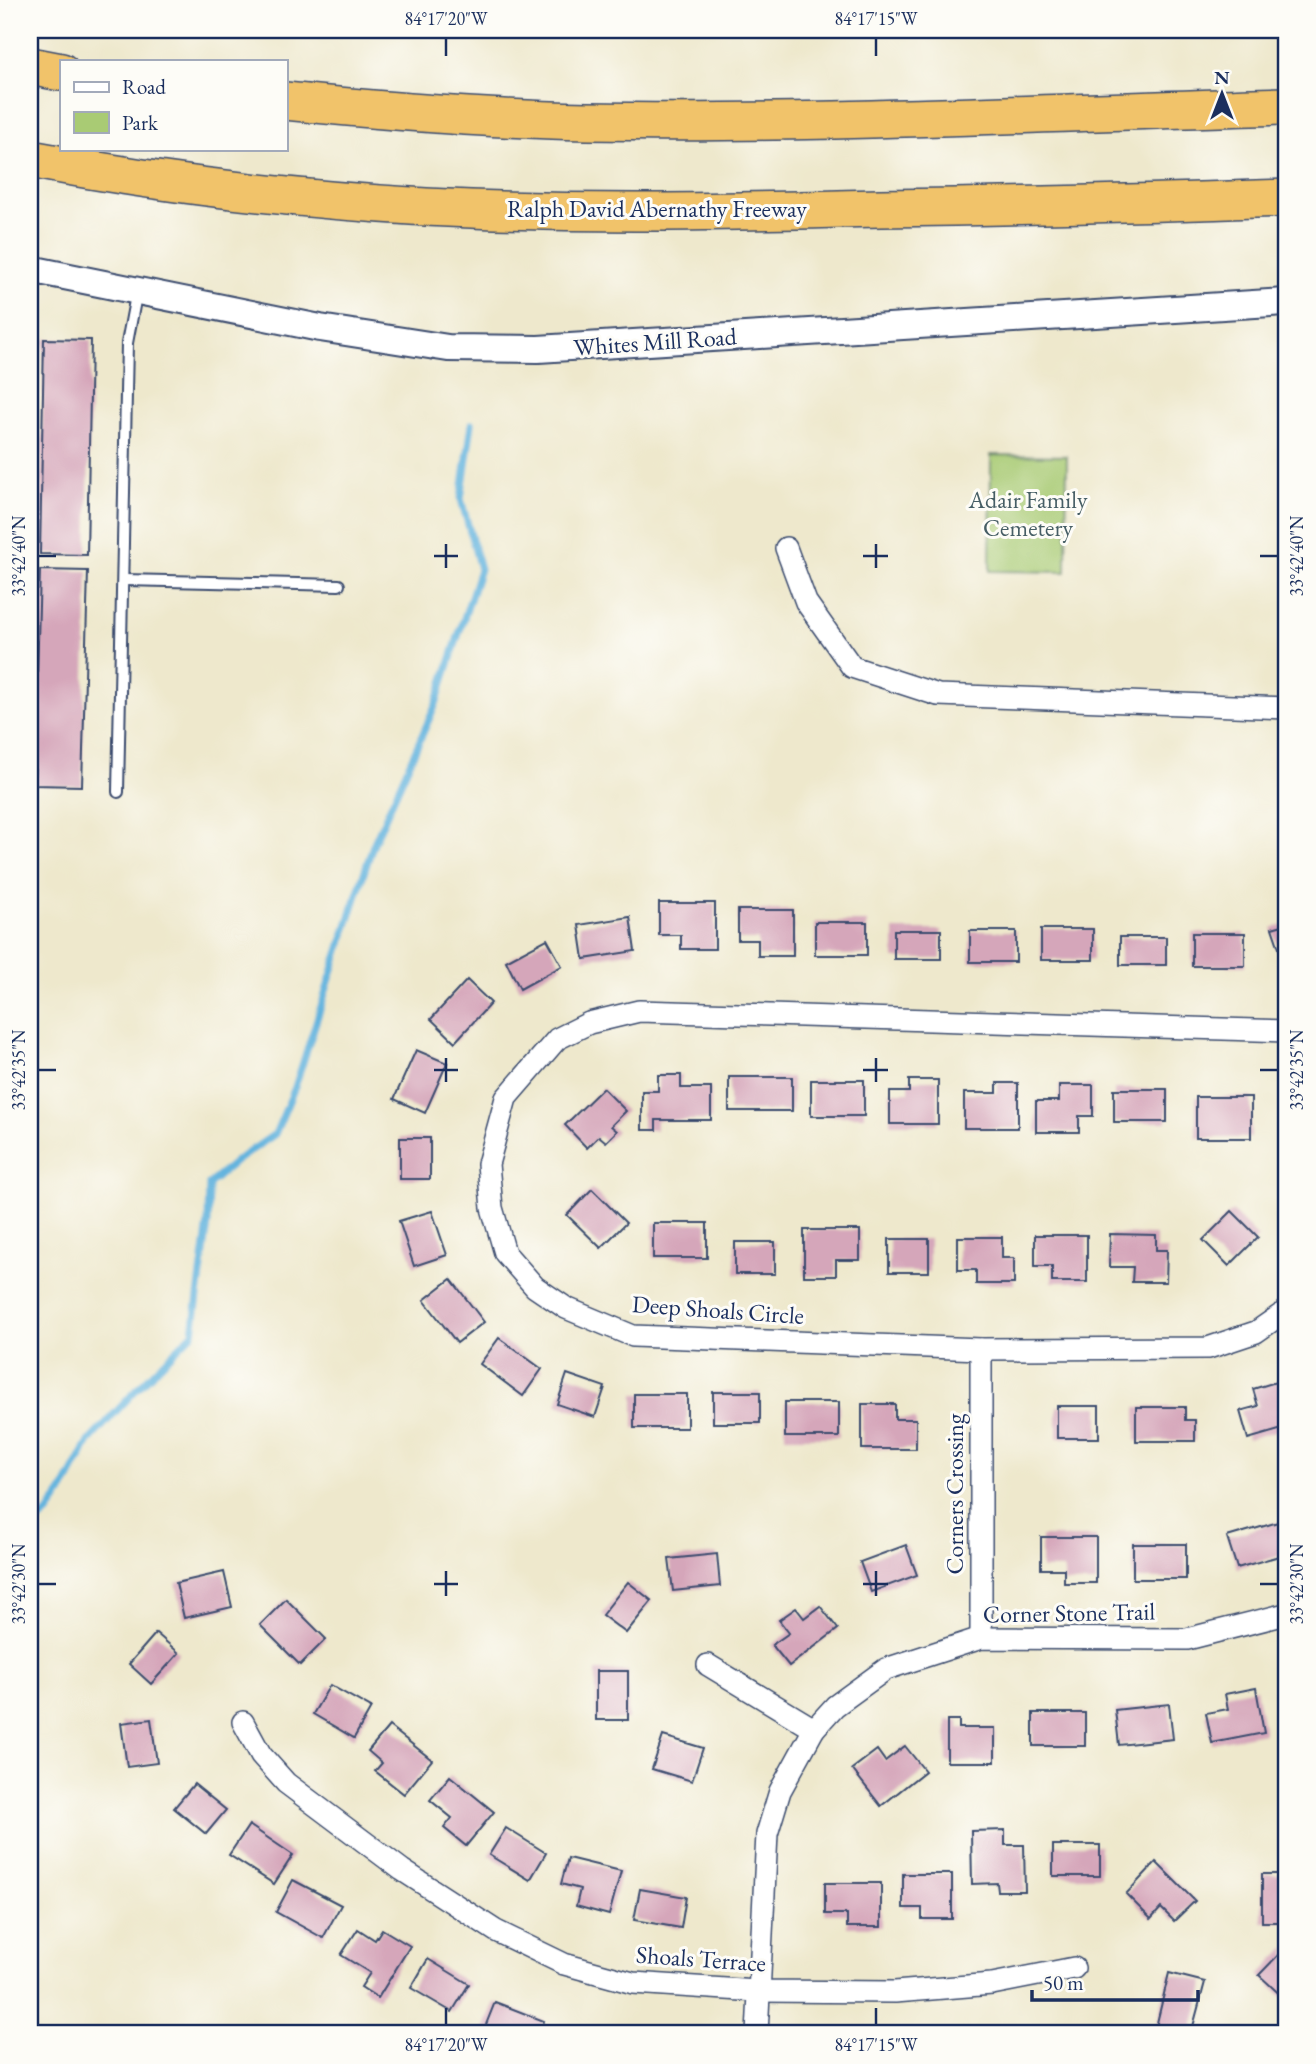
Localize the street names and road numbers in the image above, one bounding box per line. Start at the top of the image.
street label: Ralph David Abernathy Freeway [507,193,807,224]
street label: Whites Mill Road [572,320,739,363]
street label: Deep Shoals Circle [631,1288,805,1331]
street label: Corners Crossing [939,1413,970,1574]
street label: Corner Stone Trail [983,1595,1156,1629]
street label: Shoals Terrace [635,1939,767,1978]

